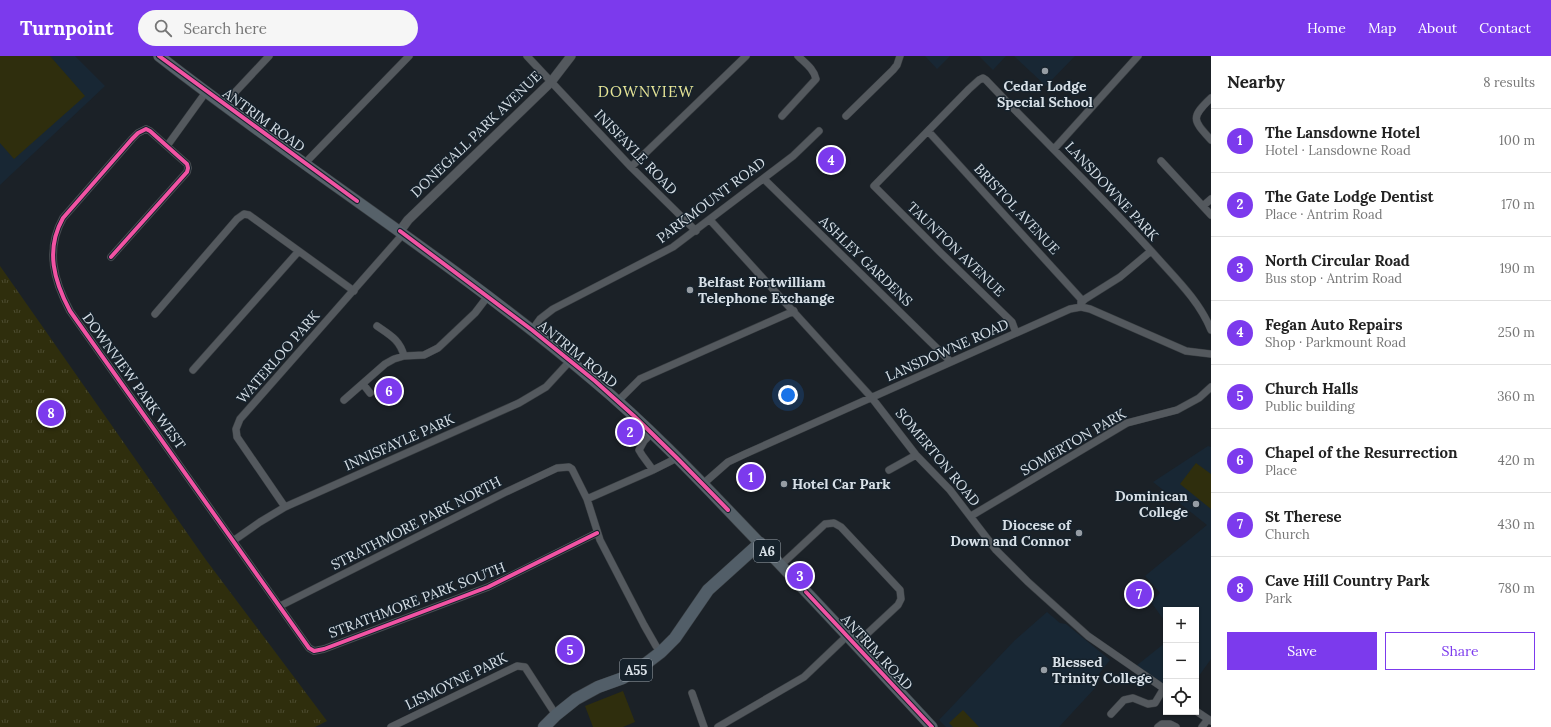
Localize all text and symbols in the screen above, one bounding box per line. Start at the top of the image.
search box [138,10,418,46]
text: Turnpoint [20,16,114,40]
icon: search [152,17,174,39]
text: Search here [184,19,267,38]
text: Home [1307,19,1346,37]
text: Map [1368,19,1396,37]
text: About [1418,19,1457,37]
text: Contact [1479,19,1531,37]
marker: Cedar Lodge Special School [1040,66,1050,76]
street label: DONEGALL PARK AVENUE [407,67,545,201]
text: Nearby [1227,71,1285,93]
text: 8 results [1483,74,1535,91]
place label: Cedar Lodge Special School [997,77,1094,111]
district label: DOWNVIEW [598,82,694,101]
street label: ANTRIM ROAD [219,84,309,156]
street label: INISFAYLE ROAD [591,106,681,198]
text: The Lansdowne Hotel [1265,123,1420,142]
text: 1 [1237,132,1243,149]
text: 100 m [1499,132,1535,149]
street label: LANSDOWNE PARK [1061,138,1163,245]
text: Hotel · Lansdowne Road [1265,142,1411,159]
pin: 4 [818,145,844,175]
street label: PARKMOUNT ROAD [653,153,769,247]
street label: BRISTOL AVENUE [970,160,1064,258]
text: The Gate Lodge Dentist [1265,187,1434,206]
text: 2 [1237,196,1243,213]
text: 170 m [1501,196,1535,213]
street label: TAUNTON AVENUE [903,198,1009,300]
text: Place · Antrim Road [1265,206,1382,223]
street label: ASHLEY GARDENS [815,211,916,310]
text: North Circular Road [1265,251,1410,270]
text: 3 [1236,260,1244,277]
text: 190 m [1500,260,1535,277]
text: Bus stop · Antrim Road [1265,270,1402,287]
place label: Belfast Fortwilliam Telephone Exchange [698,273,835,307]
marker: Belfast Fortwilliam Telephone Exchange [685,285,695,295]
street label: WATERLOO PARK [233,307,323,407]
street label: DOWNVIEW PARK WEST [78,309,190,453]
street label: LANSDOWNE ROAD [883,315,1011,385]
text: Fegan Auto Repairs [1265,315,1403,334]
street label: ANTRIM ROAD [534,316,621,392]
text: 4 [1236,324,1244,341]
text: 250 m [1498,324,1535,341]
text: Shop · Parkmount Road [1265,334,1406,351]
pin: 6 [376,376,402,406]
text: Church Halls [1265,379,1358,398]
your location [778,385,798,405]
text: 5 [1236,388,1244,405]
text: 360 m [1497,388,1535,405]
pin: 8 [38,398,64,428]
text: Public building [1265,398,1355,415]
street label: SOMERTON ROAD [892,404,984,510]
street label: SOMERTON PARK [1017,404,1129,479]
street label: INNISFAYLE PARK [341,409,457,474]
pin: 2 [617,417,643,447]
text: Chapel of the Resurrection [1265,443,1458,462]
text: 6 [1236,452,1244,469]
text: 420 m [1498,452,1535,469]
pin: 1 [738,462,764,492]
text: Place [1265,462,1297,479]
street label: STRATHMORE PARK NORTH [328,472,504,574]
place label: Hotel Car Park [792,475,891,493]
marker: Hotel Car Park [779,479,789,489]
place label: Dominican College [1115,487,1188,521]
marker: Dominican College [1191,499,1201,509]
text: St Therese [1265,507,1342,526]
place label: Diocese of Down and Connor [950,516,1072,550]
text: 7 [1237,516,1243,533]
text: 430 m [1498,516,1535,533]
text: Church [1265,526,1310,543]
marker: Diocese of Down and Connor [1074,528,1084,538]
road number: A6 [754,540,780,562]
street label: STRATHMORE PARK SOUTH [326,558,508,642]
pin: 3 [787,561,813,591]
text: Cave Hill Country Park [1265,571,1430,590]
pin: 7 [1126,579,1152,609]
text: 8 [1236,580,1244,597]
text: 780 m [1499,580,1535,597]
text: Park [1265,590,1292,607]
map controls [1163,607,1199,715]
button: + [1163,607,1199,643]
street label: ANTRIM ROAD [837,610,917,694]
button: Save [1227,632,1377,670]
button: Share [1385,632,1535,670]
pin: 5 [557,635,583,665]
button: − [1163,643,1199,679]
street label: LISMOYNE PARK [402,648,510,714]
place label: Blessed Trinity College [1052,653,1152,687]
road number: A55 [620,659,652,681]
marker: Blessed Trinity College [1039,665,1049,675]
button: locate [1163,679,1199,715]

